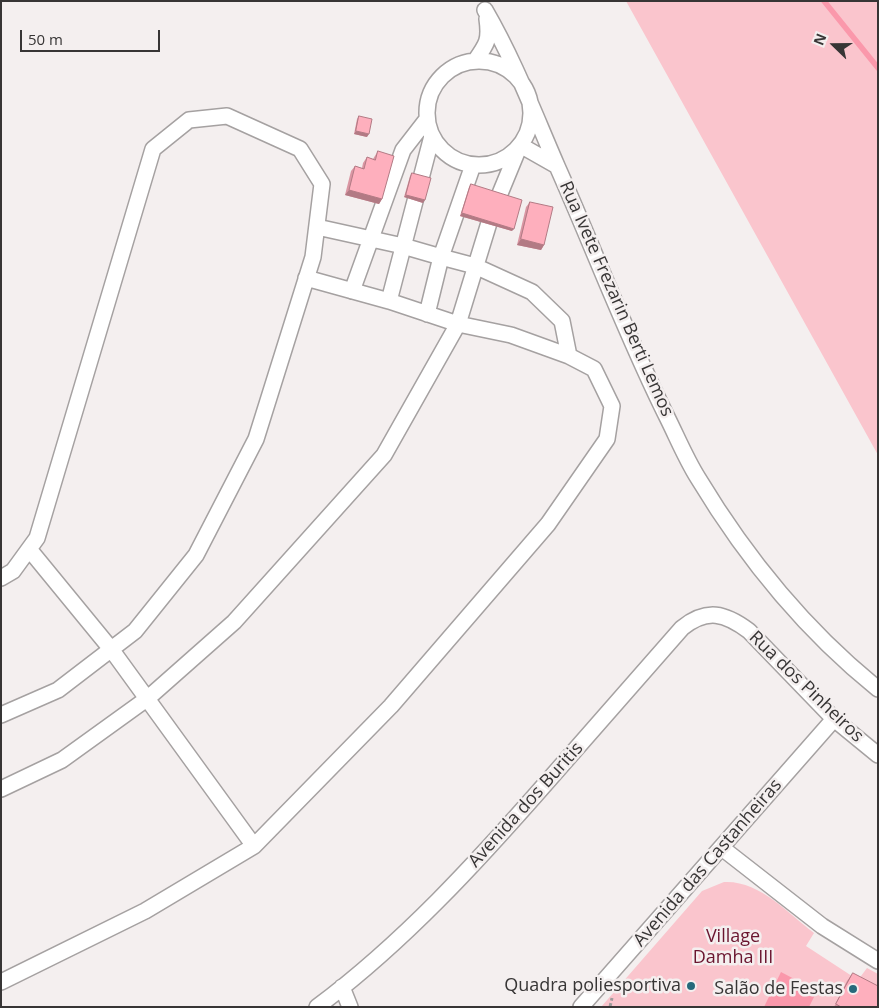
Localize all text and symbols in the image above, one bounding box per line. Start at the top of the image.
scale bar [22,20,162,52]
north arrow [809,20,859,70]
text: 50 m [28,29,63,49]
text: N [809,30,831,48]
street label: Rua Ivete Frezarin Berti Lemos [554,178,678,420]
street label: Rua dos Pinheiros [744,627,868,747]
street label: Avenida dos Buritis [464,738,588,872]
street label: Avenida das Castanheiras [629,775,787,951]
park label: Village Damha III [693,926,773,969]
place label: Quadra poliesportiva [504,975,681,997]
place label: Salão de Festas [714,978,843,1000]
marker: Quadra poliesportiva [685,980,697,992]
marker: Salão de Festas [847,983,859,995]

